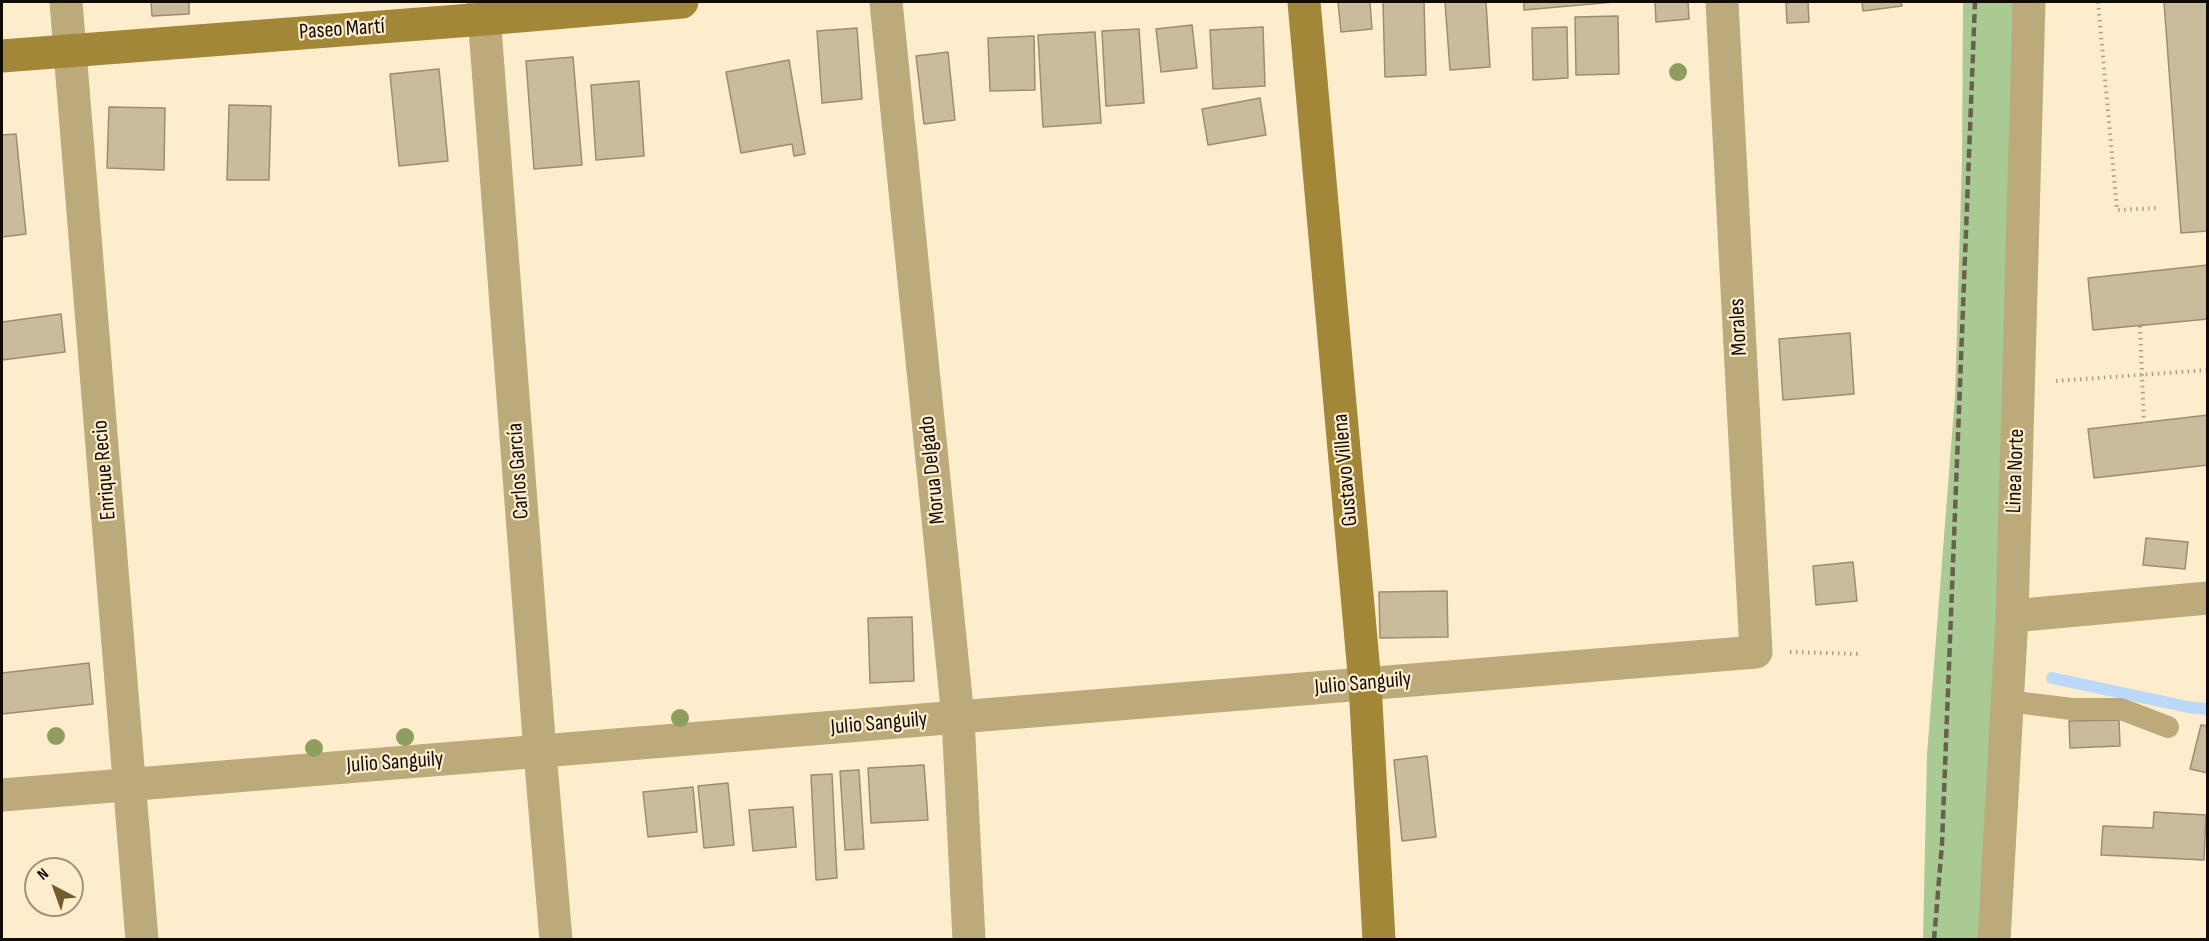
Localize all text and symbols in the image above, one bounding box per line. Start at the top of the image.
street label: Paseo Martí [298,14,386,46]
street label: Morales [1724,298,1754,356]
street label: Gustavo Villena [1328,413,1364,527]
street label: Morua Delgado [914,415,952,525]
street label: Enrique Recio [87,419,123,521]
street label: Carlos García [502,422,536,520]
street label: Linea Norte [2001,428,2031,514]
street label: Julio Sanguily [1314,667,1412,701]
street label: Julio Sanguily [830,707,928,741]
street label: Julio Sanguily [346,746,444,780]
north arrow [24,857,84,917]
text: N [34,865,53,885]

